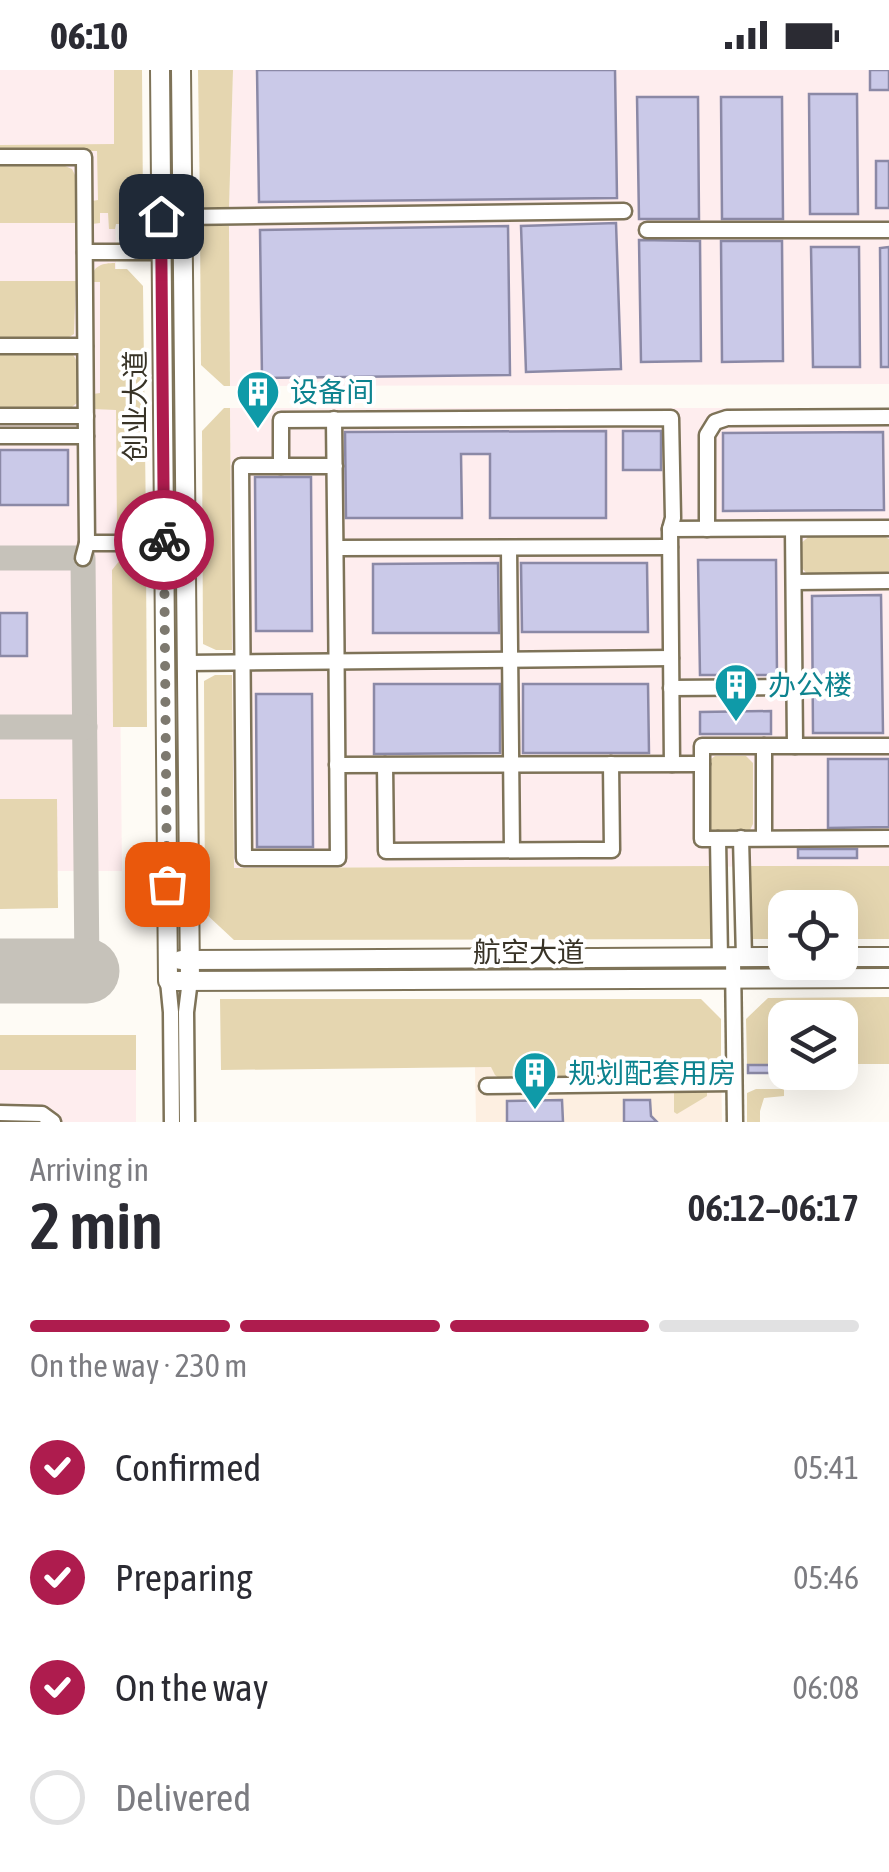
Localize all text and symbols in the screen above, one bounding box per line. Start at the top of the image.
text: 06:10 [50,14,128,57]
pin [119,174,204,259]
icon: home [134,189,189,244]
street label: 创业大道 [119,350,151,462]
building icon: 设备间 [235,369,281,430]
place label: 设备间 [290,376,374,408]
courier [114,490,214,590]
icon: bike [137,513,192,568]
building icon: 办公楼 [713,662,759,723]
place label: 办公楼 [768,669,852,701]
pin [125,842,210,927]
icon: bag [140,857,195,912]
map controls [768,890,858,1090]
button: locate [768,890,858,980]
street label: 航空大道 [473,936,585,968]
button: layers [768,1000,858,1090]
building icon: 规划配套用房 [512,1050,558,1111]
place label: 规划配套用房 [568,1057,736,1089]
text: Arriving in [30,1151,149,1188]
text: 06:12–06:17 [687,1186,859,1229]
text: 2 min [30,1188,163,1263]
text: On the way · 230 m [30,1347,247,1384]
icon: check [30,1440,85,1495]
text: Confirmed [115,1446,261,1489]
text: 05:41 [793,1449,859,1486]
icon: check [30,1550,85,1605]
text: Preparing [115,1556,253,1599]
text: 05:46 [793,1559,859,1596]
icon: check [30,1660,85,1715]
text: On the way [115,1666,268,1709]
text: 06:08 [793,1669,859,1706]
text: Delivered [115,1776,251,1819]

